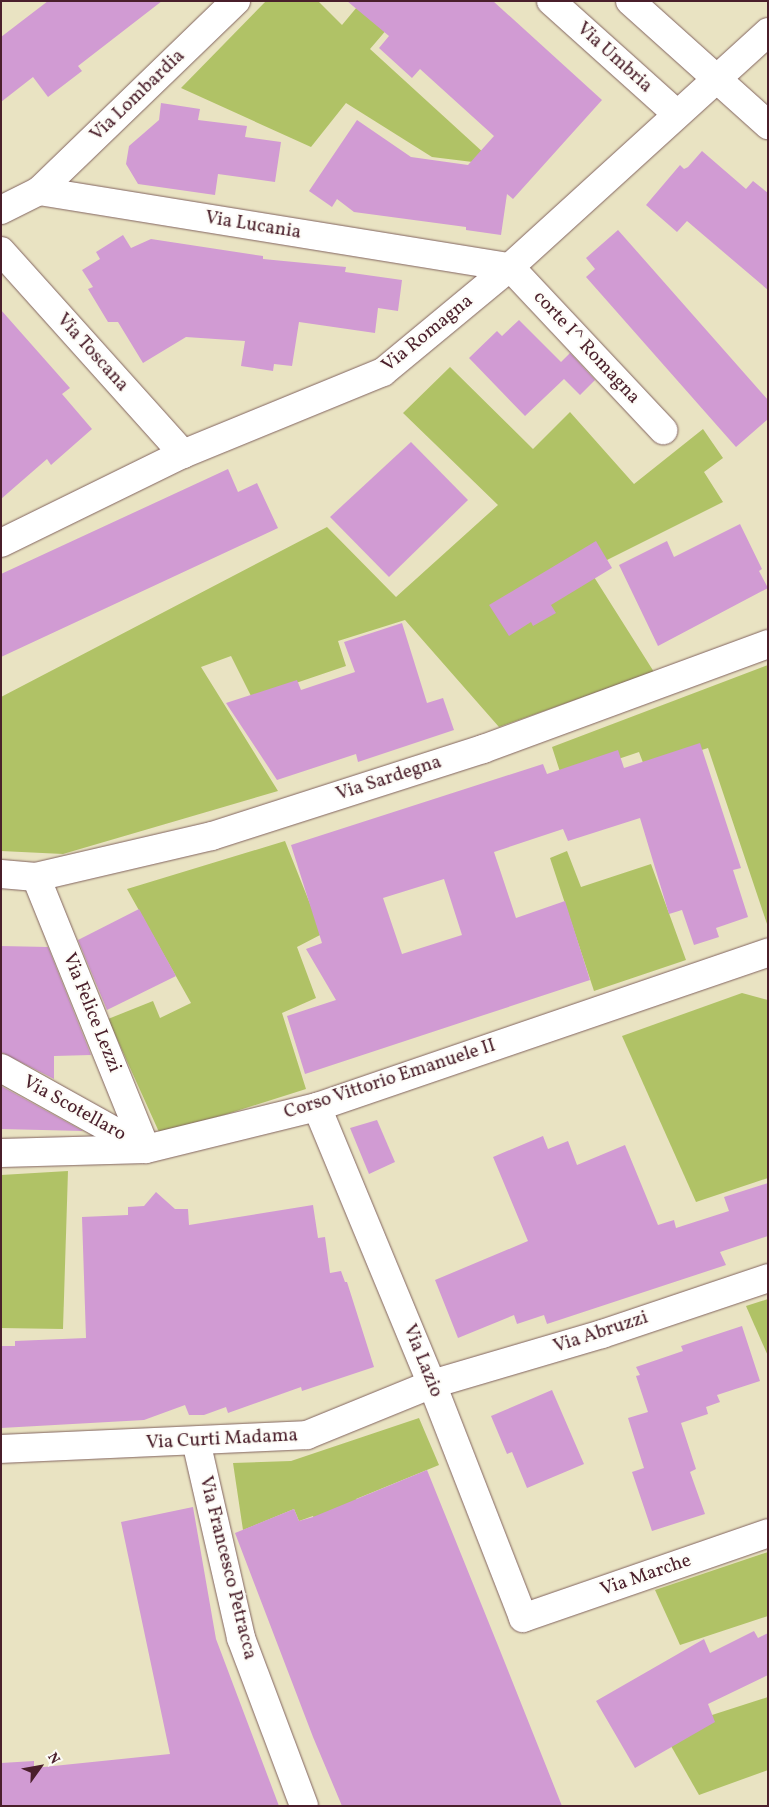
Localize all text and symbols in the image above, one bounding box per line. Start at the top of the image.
street label: Via Umbria [571,18,657,98]
street label: Via Lombardia [86,45,190,147]
street label: Via Lucania [203,207,303,245]
street label: corte I^ Romagna [528,287,644,409]
street label: Via Romagna [378,290,478,378]
street label: Via Toscana [51,309,133,397]
street label: Via Sardegna [334,751,444,807]
street label: Via Felice Lezzi [57,950,125,1076]
street label: Corso Vittorio Emanuele II [281,1035,499,1125]
street label: Via Scotellaro [18,1071,130,1147]
street label: Via Abruzzi [551,1307,651,1359]
street label: Via Lazio [397,1321,447,1401]
street label: Via Curti Madama [146,1425,298,1455]
street label: Via Francesco Petracca [193,1474,261,1662]
street label: Via Marche [598,1550,694,1602]
north arrow [15,1742,65,1792]
text: N [42,1749,64,1768]

